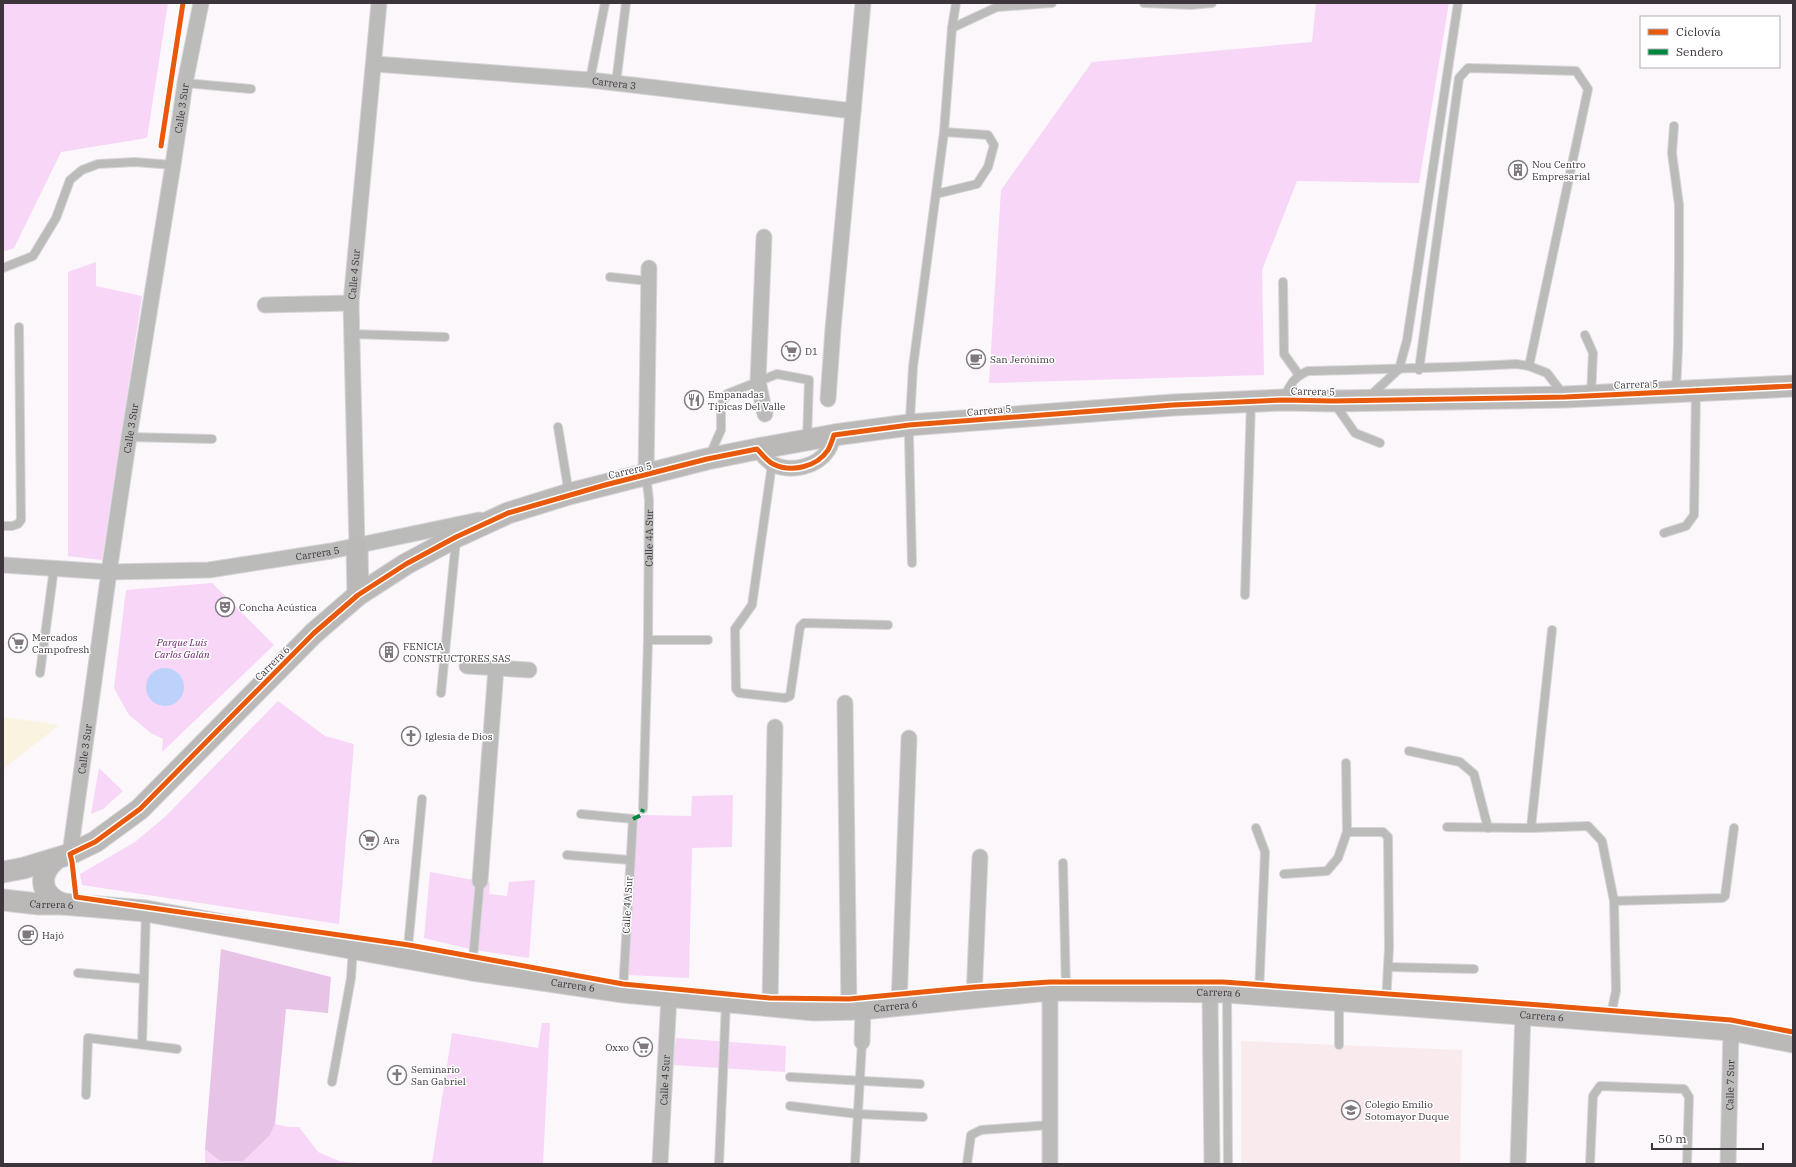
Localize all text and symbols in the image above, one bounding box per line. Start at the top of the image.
legend [1640,16,1780,68]
text: Ciclovía [1676,24,1721,39]
text: Sendero [1676,44,1723,59]
street label: Carrera 3 [591,74,637,92]
street label: Calle 3 Sur [172,82,192,134]
place label: Nou Centro Empresarial [1532,158,1590,183]
building icon: Nou Centro Empresarial [1507,159,1529,181]
street label: Calle 4 Sur [345,248,363,300]
supermarket icon: D1 [780,340,802,362]
place label: D1 [805,345,818,358]
cafe icon: San Jerónimo [965,348,987,370]
place label: San Jerónimo [990,353,1055,366]
street label: Carrera 5 [1614,377,1658,392]
street label: Carrera 5 [1291,385,1335,398]
place label: Empanadas Típicas Del Valle [708,388,785,413]
restaurant icon: Empanadas Típicas Del Valle [683,389,705,411]
street label: Calle 3 Sur [121,402,141,454]
street label: Carrera 5 [966,402,1012,419]
street label: Carrera 5 [607,459,653,482]
street label: Calle 4A Sur [643,509,656,567]
street label: Carrera 5 [295,543,341,563]
theatre icon: Concha Acústica [214,596,236,618]
place label: Concha Acústica [239,601,317,614]
place label: Mercados Campofresh [32,631,90,656]
supermarket icon: Mercados Campofresh [7,632,29,654]
park label: Parque Luis Carlos Galán [154,636,210,661]
place label: FENICIA CONSTRUCTORES SAS [403,640,511,665]
building icon: FENICIA CONSTRUCTORES SAS [378,641,400,663]
street label: Carrera 6 [252,643,293,684]
street label: Calle 3 Sur [75,723,95,775]
church icon: Iglesia de Dios [400,725,422,747]
place label: Iglesia de Dios [425,730,493,743]
supermarket icon: Ara [358,829,380,851]
place label: Ara [383,834,400,847]
street label: Calle 4A Sur [620,876,636,934]
street label: Carrera 6 [29,897,74,912]
cafe icon: Hajó [17,924,39,946]
place label: Hajó [42,929,64,942]
street label: Carrera 6 [550,976,596,995]
street label: Carrera 6 [1197,986,1241,1000]
street label: Carrera 6 [873,997,918,1015]
street label: Carrera 6 [1519,1008,1564,1024]
supermarket icon: Oxxo [632,1036,654,1058]
place label: Oxxo [605,1041,629,1054]
street label: Calle 4 Sur [657,1054,673,1106]
street label: Calle 7 Sur [1723,1059,1737,1110]
place label: Seminario San Gabriel [411,1063,466,1088]
church icon: Seminario San Gabriel [386,1064,408,1086]
place label: Colegio Emilio Sotomayor Duque [1365,1098,1449,1123]
school or university icon: Colegio Emilio Sotomayor Duque [1340,1099,1362,1121]
scale bar [1652,1125,1763,1151]
text: 50 m [1658,1131,1687,1146]

